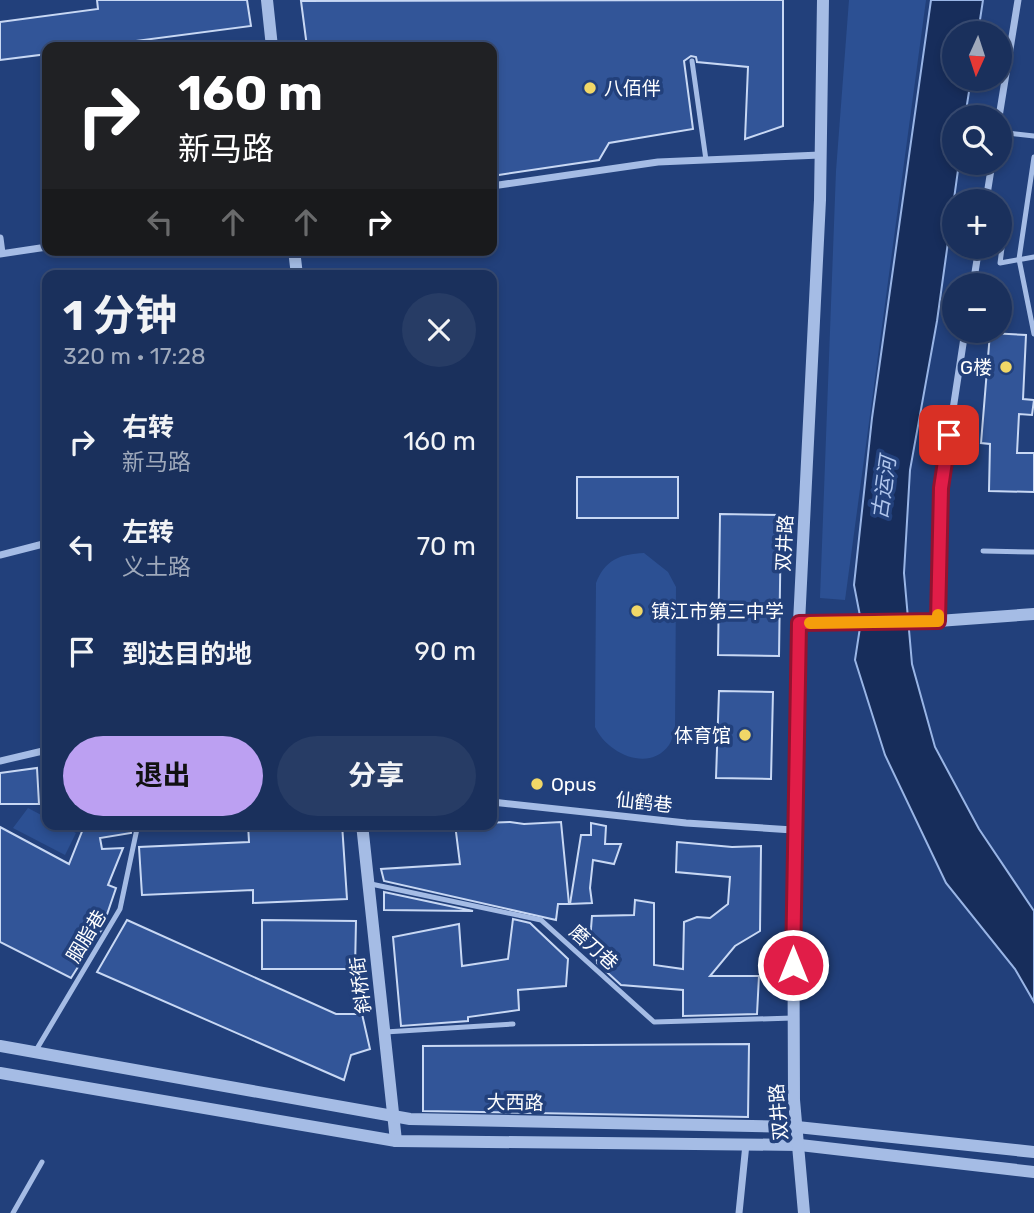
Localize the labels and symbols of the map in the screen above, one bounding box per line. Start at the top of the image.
north arrow [942,21,1012,91]
place label: 八佰伴 [604,77,661,100]
marker: 八佰伴 [582,80,598,96]
place label: G楼 [960,356,992,379]
marker: G楼 [998,359,1014,375]
pin [919,405,979,465]
water label: 古运河 [867,451,901,521]
street label: 双井路 [772,514,797,572]
place label: 镇江市第三中学 [651,600,784,623]
marker: 镇江市第三中学 [629,603,645,619]
place label: 体育馆 [674,724,731,747]
marker: 体育馆 [737,727,753,743]
place label: Opus [551,773,596,796]
marker: Opus [529,776,545,792]
street label: 仙鹤巷 [614,788,674,817]
street label: 胭脂巷 [62,906,111,967]
street label: 磨刀巷 [565,920,623,975]
position arrow [756,928,830,1002]
street label: 斜桥街 [346,955,375,1015]
street label: 双井路 [765,1083,792,1141]
street label: 大西路 [486,1091,544,1114]

